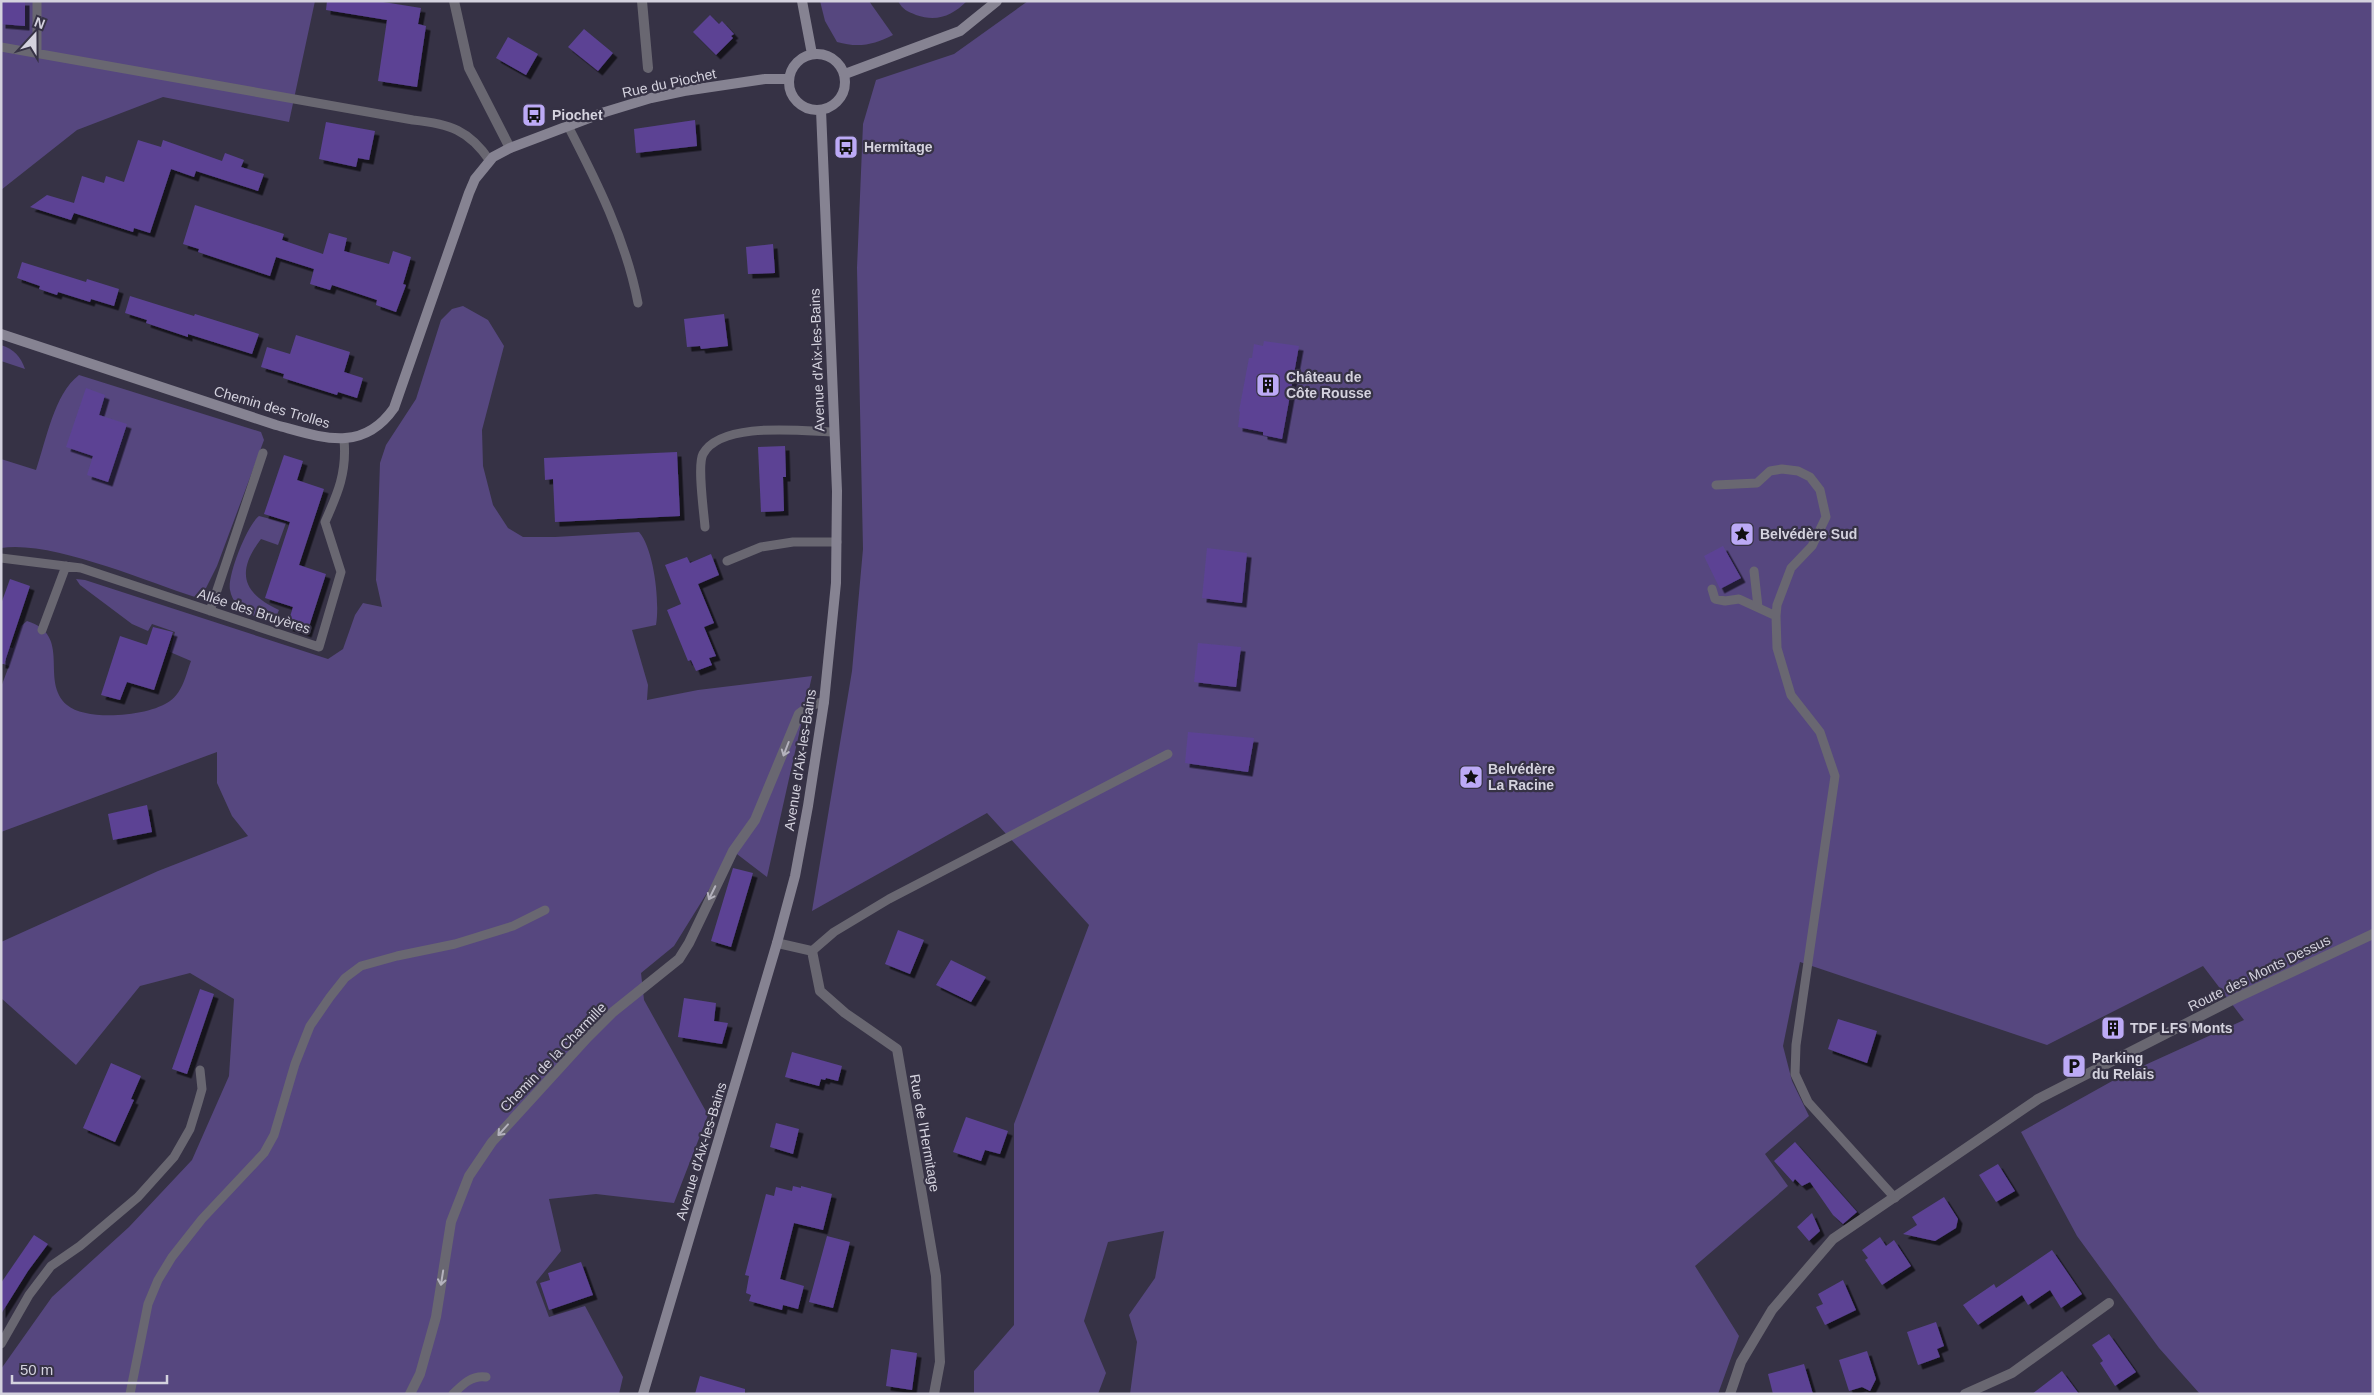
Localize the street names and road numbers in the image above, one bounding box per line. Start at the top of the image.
street label: Rue du Piochet [621,65,718,101]
street label: Avenue d'Aix-les-Bains [807,288,827,432]
street label: Chemin des Trolles [212,383,332,431]
street label: Allée des Bruyères [196,585,312,637]
street label: Avenue d'Aix-les-Bains [781,688,819,832]
street label: Route des Monts Dessus [2185,932,2333,1014]
street label: Chemin de la Charmille [497,999,609,1115]
street label: Rue de l'Hermitage [907,1073,943,1193]
street label: Avenue d'Aix-les-Bains [672,1080,730,1222]

